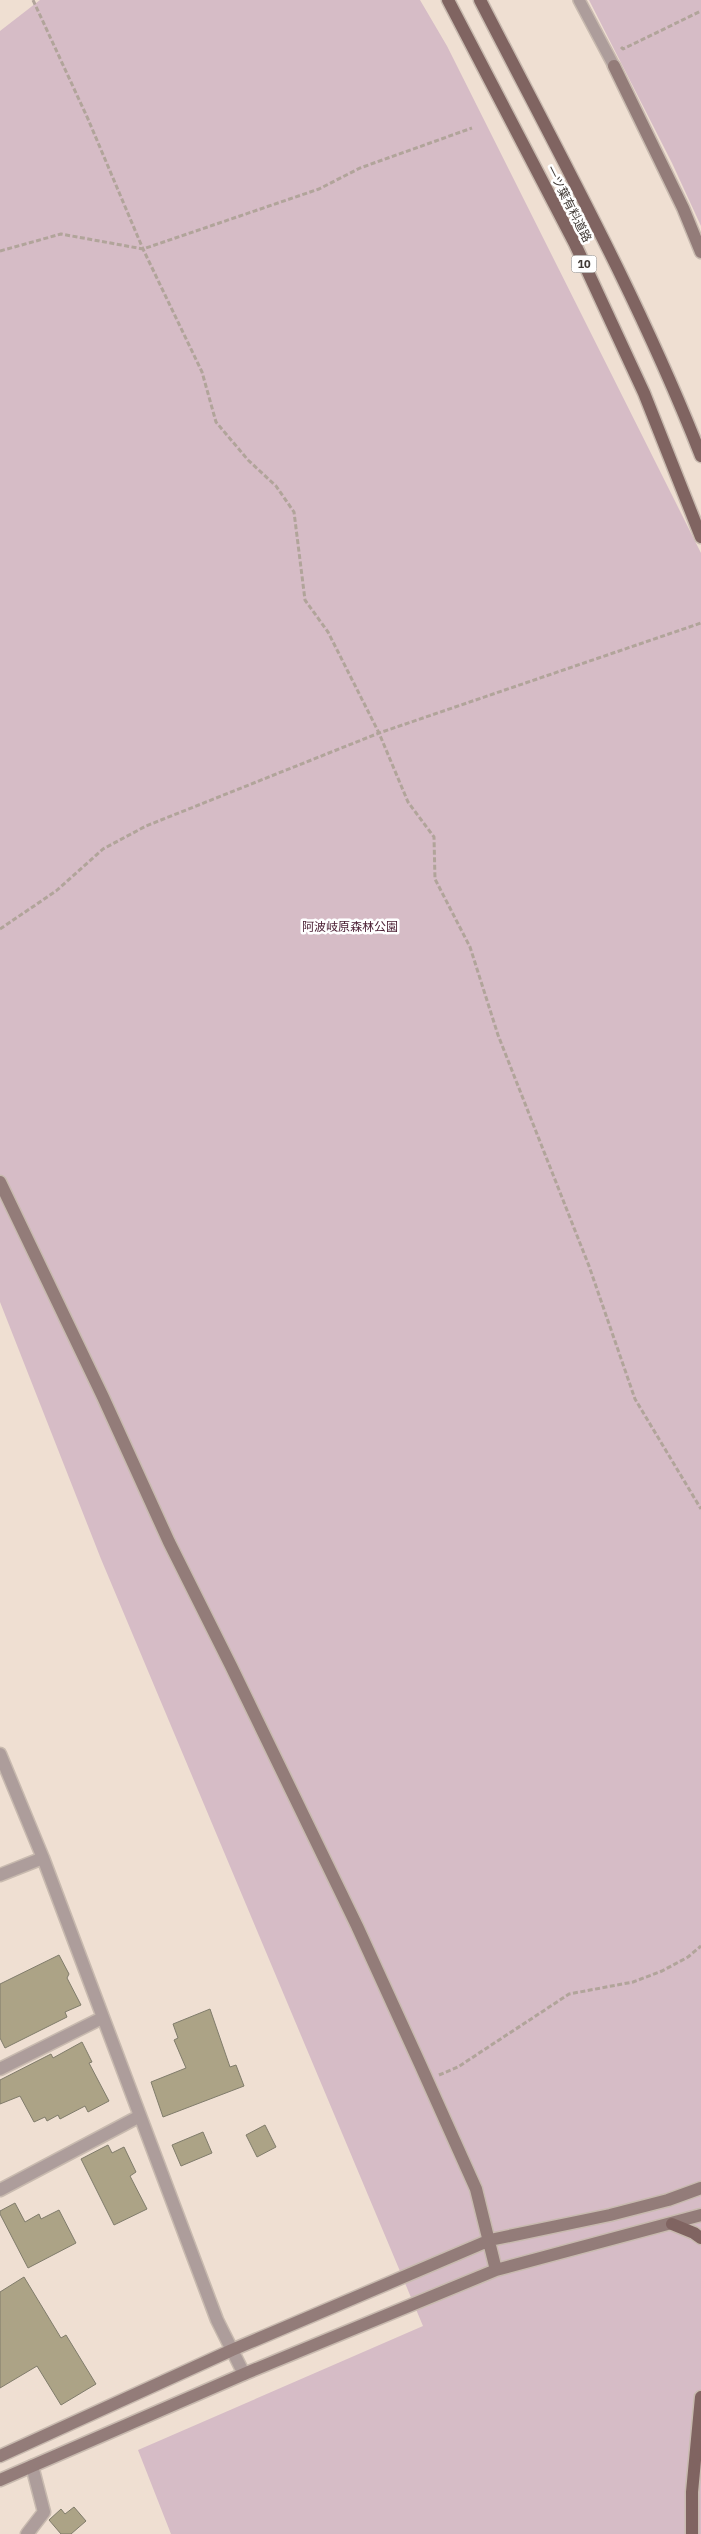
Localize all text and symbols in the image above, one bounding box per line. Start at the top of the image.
street label: 一ツ葉有料道路 [544,163,595,245]
road number: 10 [572,255,596,272]
park label: 阿波岐原森林公園 [302,919,398,934]

